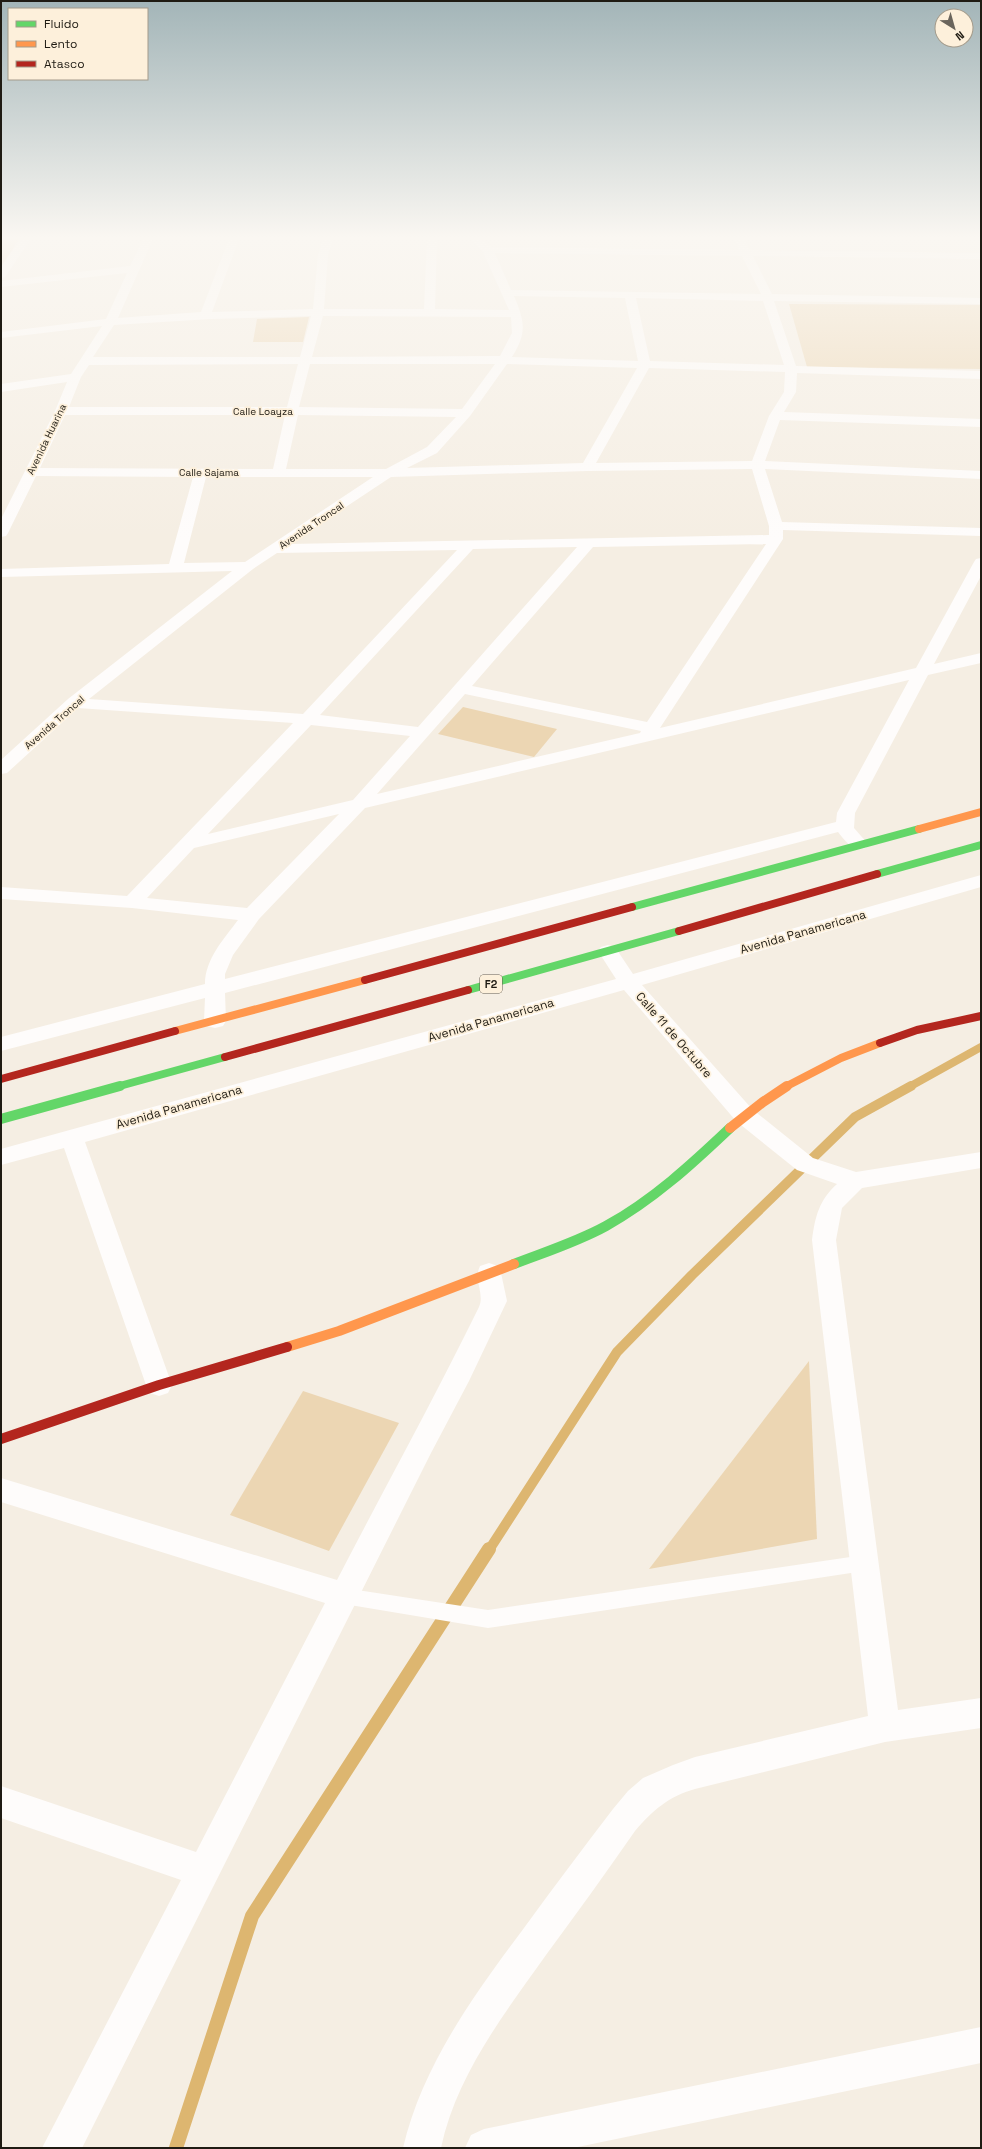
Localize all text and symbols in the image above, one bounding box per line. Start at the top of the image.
legend [8,8,148,80]
north arrow [934,8,974,48]
text: Fluido [44,16,79,32]
text: N [953,28,967,44]
text: Lento [44,36,78,52]
text: Atasco [44,56,85,72]
street label: Avenida Huarina [24,402,69,477]
street label: Calle Loayza [233,405,293,418]
street label: Calle Sajama [179,466,239,479]
street label: Avenida Troncal [276,499,346,552]
street label: Avenida Troncal [22,693,87,752]
street label: Avenida Panamericana [738,906,868,958]
road number: F2 [480,975,502,993]
street label: Calle 11 de Octubre [632,989,716,1081]
street label: Avenida Panamericana [426,994,556,1046]
street label: Avenida Panamericana [114,1081,244,1133]

